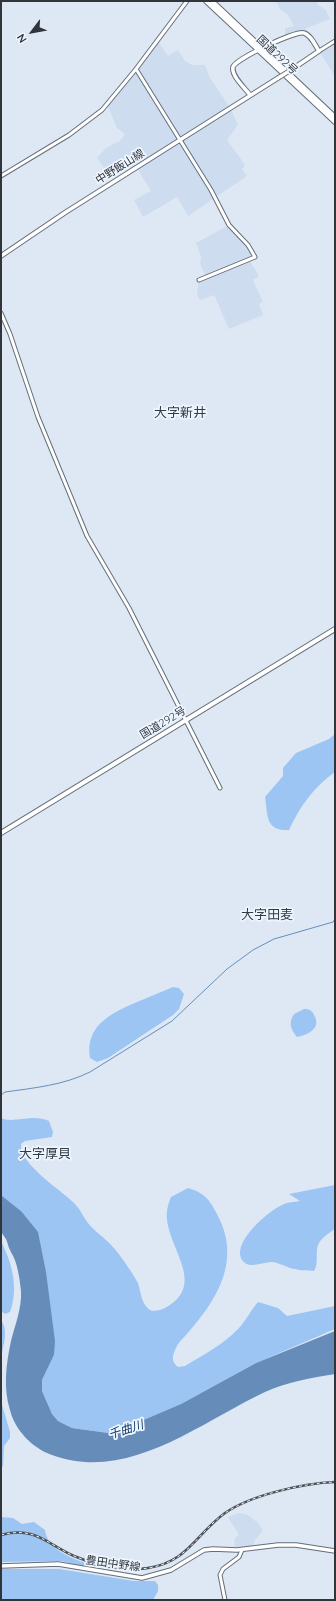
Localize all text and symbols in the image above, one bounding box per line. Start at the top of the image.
north arrow [12,12,52,52]
text: N [14,31,30,46]
street label: 国道292号 [254,33,300,77]
street label: 中野飯山線 [93,147,147,187]
district label: 大字新井 [154,405,206,421]
street label: 国道292号 [138,704,188,742]
district label: 大字田麦 [241,907,293,923]
district label: 大字厚貝 [19,1146,71,1162]
water label: 千曲川 [107,1418,145,1442]
street label: 豊田中野線 [85,1554,141,1574]

